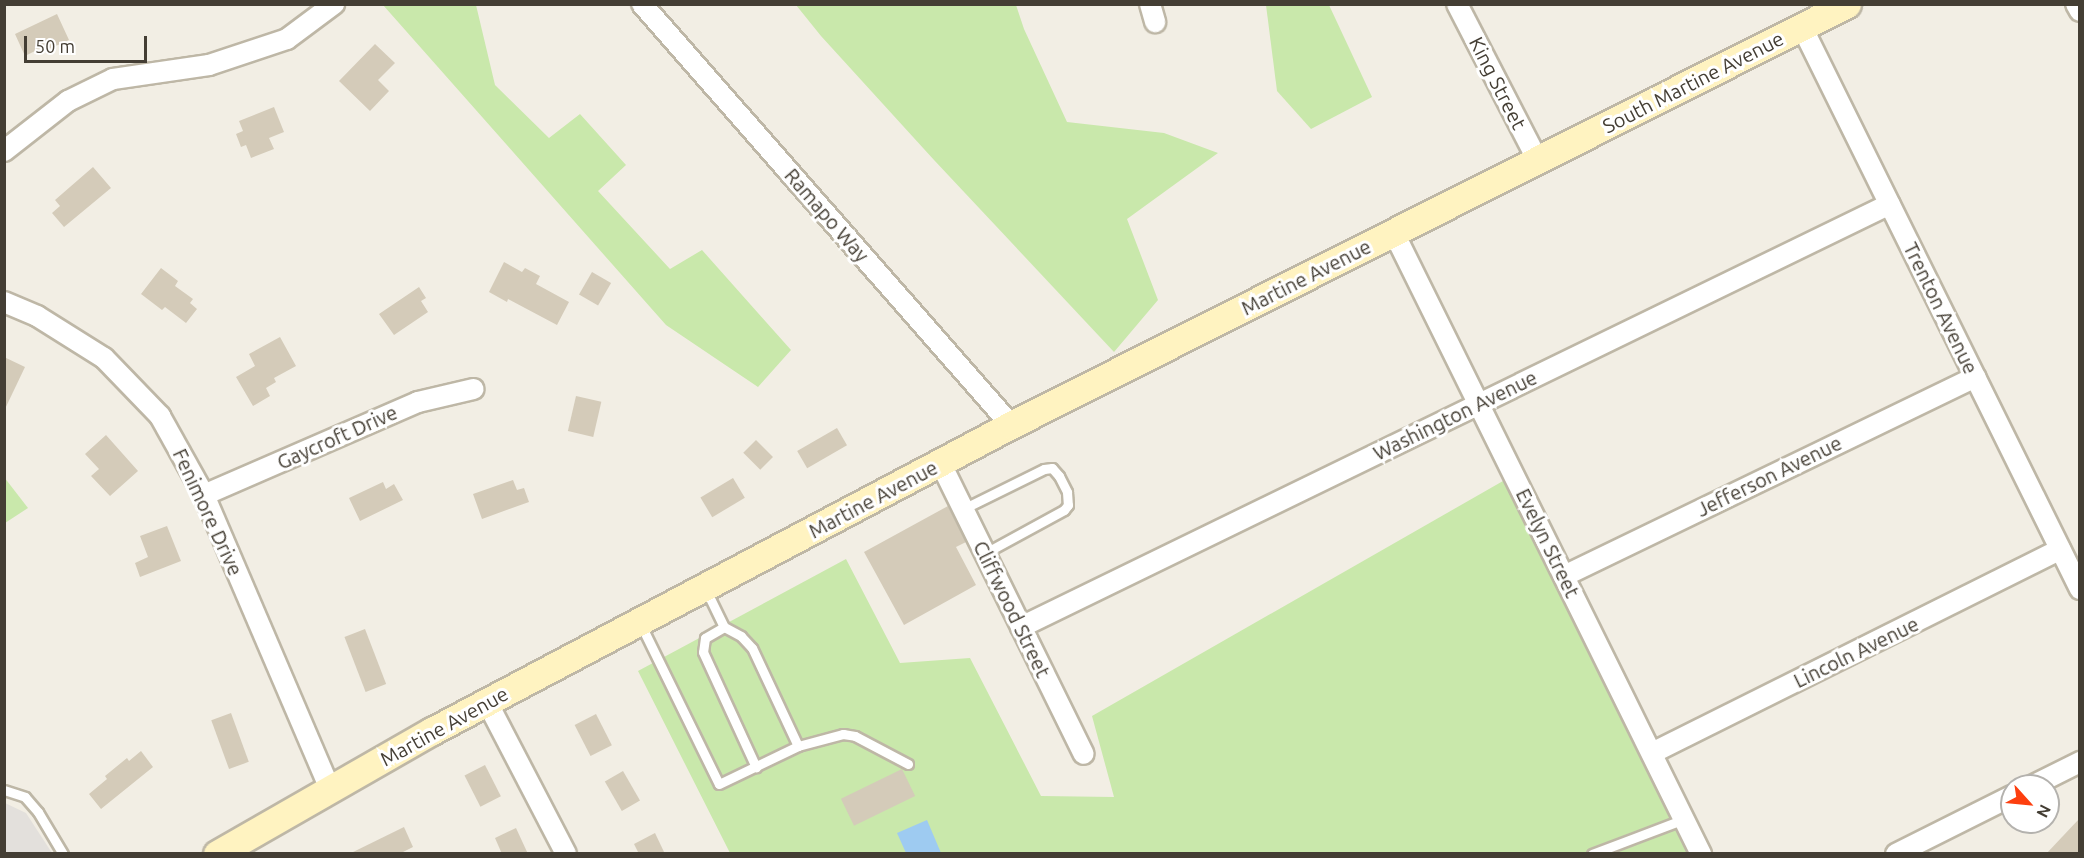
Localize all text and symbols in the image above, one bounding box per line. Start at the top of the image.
scale bar [27,24,150,62]
street label: South Martine Avenue [1599,26,1787,138]
street label: King Street [1464,33,1532,133]
text: 50 m [35,36,75,56]
street label: Ramapo Way [780,163,874,267]
street label: Martine Avenue [1237,234,1375,320]
street label: Trenton Avenue [1899,238,1983,378]
street label: Washington Avenue [1369,365,1541,465]
street label: Gaycroft Drive [273,400,401,474]
street label: Jefferson Avenue [1693,430,1845,522]
street label: Fenimore Drive [168,445,248,579]
street label: Martine Avenue [805,455,941,543]
street label: Evelyn Street [1511,485,1585,601]
street label: Cliffwood Street [969,537,1055,681]
street label: Lincoln Avenue [1790,611,1922,693]
street label: Martine Avenue [376,681,512,771]
north arrow [2000,774,2060,834]
text: N [2034,802,2055,821]

